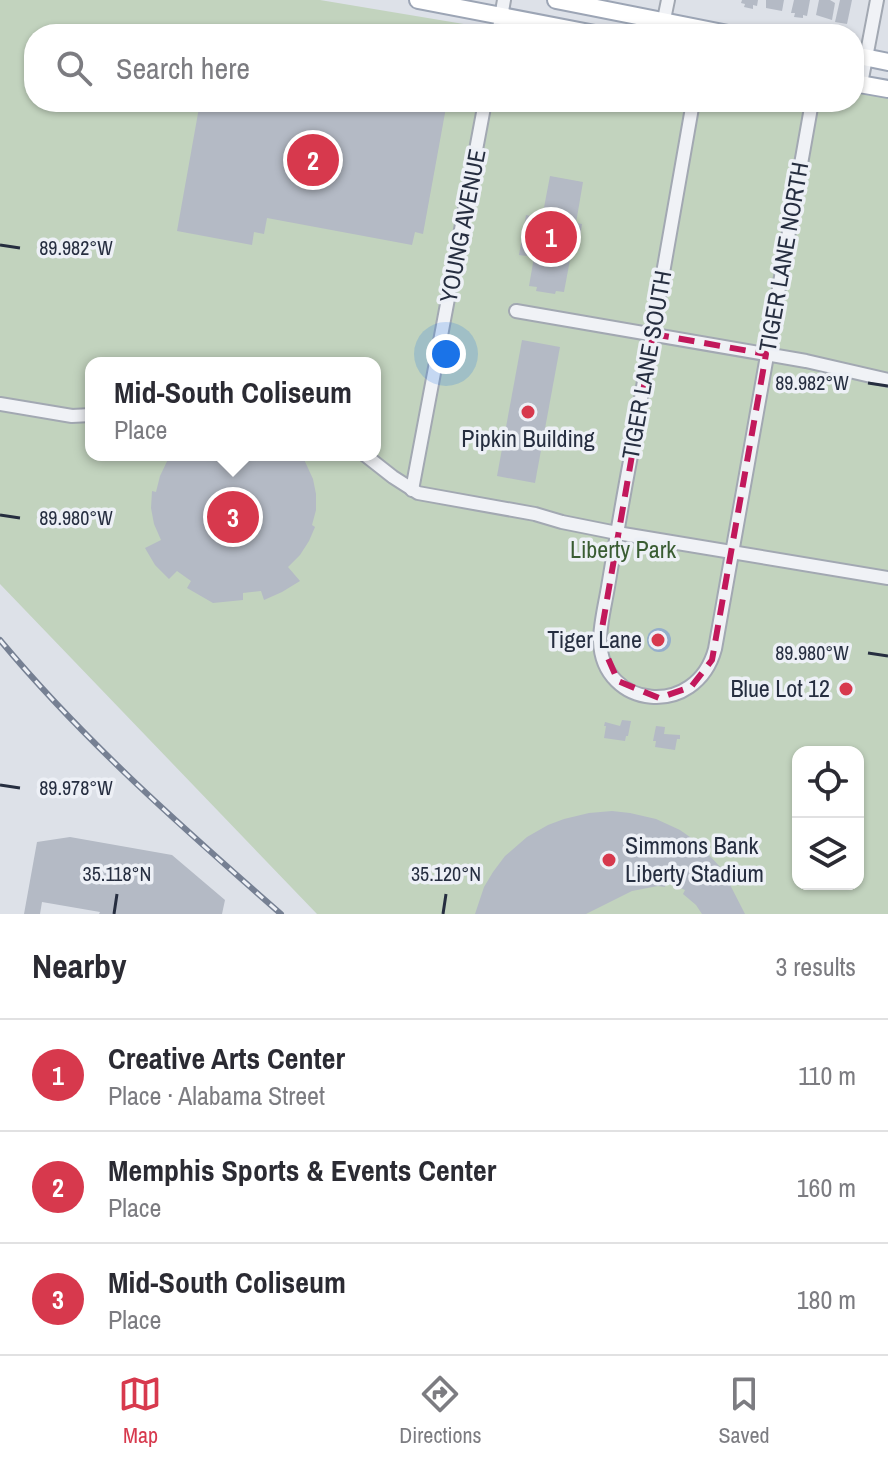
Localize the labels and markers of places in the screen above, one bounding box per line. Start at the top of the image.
pin: 2 [287,130,339,190]
pin: 1 [525,207,577,267]
marker: Pipkin Building [519,403,537,421]
place label: Pipkin Building [461,422,595,454]
pin: 3 [207,487,259,547]
place label: Tiger Lane [547,623,642,655]
marker: Tiger Lane [649,631,667,649]
place label: Blue Lot 12 [730,672,830,704]
marker: Blue Lot 12 [837,680,855,698]
place label: Simmons Bank Liberty Stadium [625,829,764,889]
marker: Simmons Bank Liberty Stadium [600,851,618,869]

